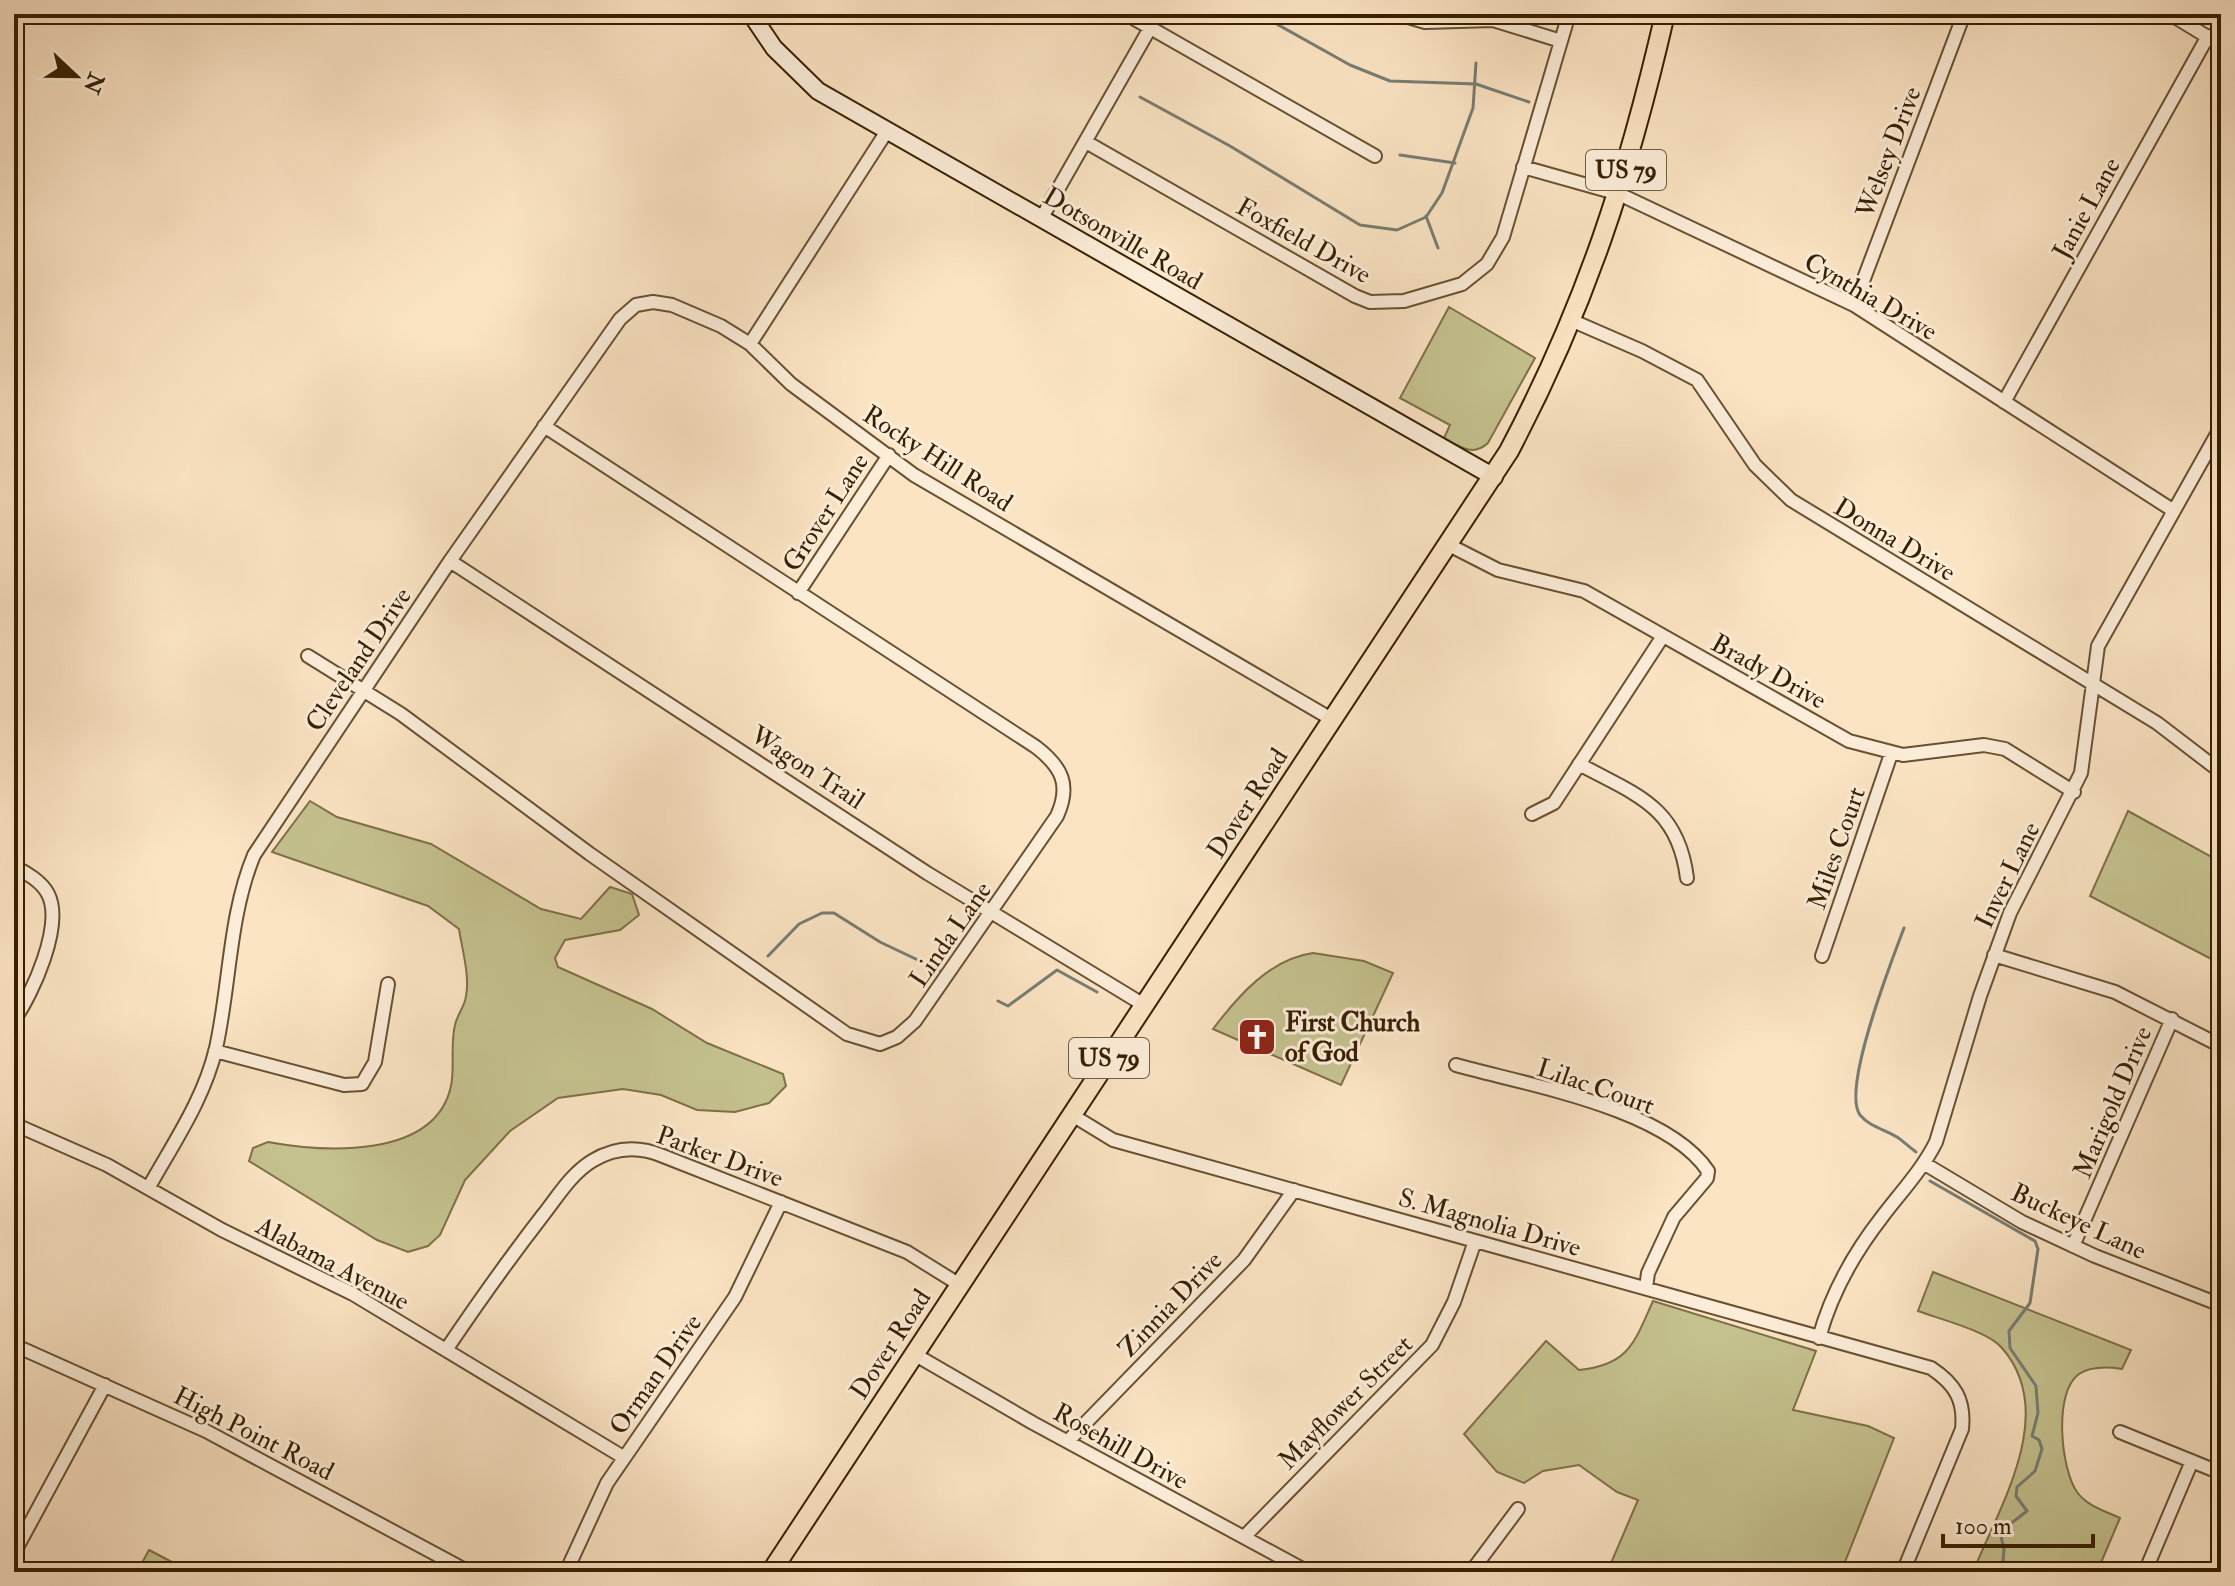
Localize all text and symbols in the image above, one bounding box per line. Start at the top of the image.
north arrow [36,36,116,116]
text: N [77,68,111,98]
street label: Welsey Drive [1849,82,1929,223]
road number: US 79 [1586,150,1666,190]
street label: Janie Lane [2045,152,2128,266]
street label: Dotsonville Road [1037,180,1208,297]
street label: Foxfield Drive [1231,191,1377,291]
street label: Cynthia Drive [1798,246,1943,348]
street label: Rocky Hill Road [857,399,1018,519]
street label: Grover Lane [776,447,876,578]
street label: Donna Drive [1828,491,1961,589]
street label: Cleveland Drive [299,581,419,738]
street label: Brady Drive [1705,627,1832,717]
street label: Wagon Trail [744,719,871,817]
street label: Dover Road [1200,742,1295,865]
street label: Miles Court [1801,783,1873,914]
street label: Inver Lane [1968,817,2047,934]
street label: Linda Lane [903,875,999,994]
place label: First Church of God [1285,1007,1421,1069]
church icon: First Church of God [1236,1016,1278,1058]
street label: Marigold Drive [2067,1022,2159,1183]
road number: US 79 [1069,1038,1149,1078]
street label: Lilac Court [1533,1052,1659,1122]
street label: Parker Drive [652,1119,787,1195]
street label: Buckeye Lane [2006,1177,2151,1267]
street label: S. Magnolia Drive [1395,1182,1585,1264]
street label: Alabama Avenue [250,1210,415,1318]
street label: Zinnia Drive [1112,1245,1230,1365]
street label: Dover Road [843,1283,938,1406]
street label: Orman Drive [603,1308,709,1441]
street label: Mayflower Street [1272,1329,1420,1477]
street label: High Point Road [168,1380,339,1488]
street label: Rosehill Drive [1047,1397,1194,1497]
scale bar [1943,1498,2093,1548]
text: 100 m [1955,1511,2012,1542]

